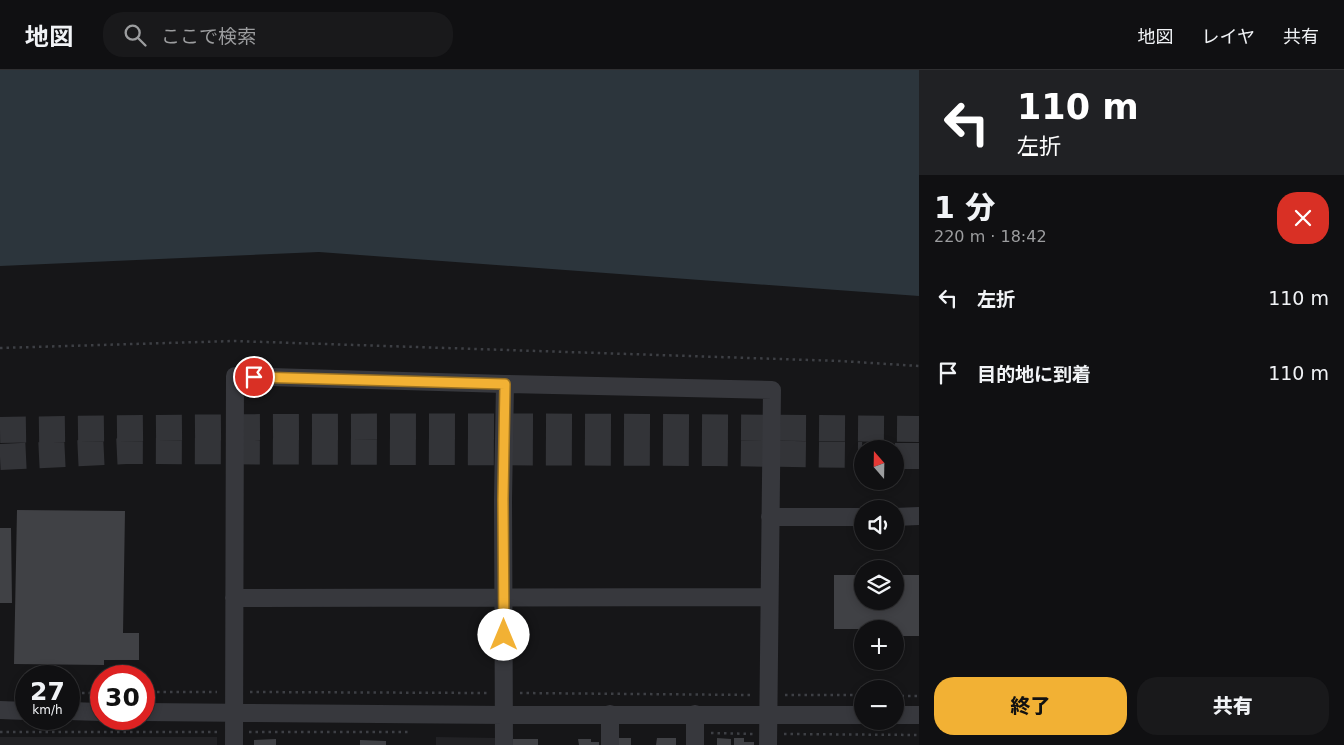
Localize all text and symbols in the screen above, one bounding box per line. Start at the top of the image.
search box [103,12,453,57]
icon: search [121,21,149,49]
text: 地図 [25,23,73,51]
text: ここで検索 [161,25,256,47]
text: 地図 [1138,26,1174,47]
text: レイヤ [1202,26,1255,47]
text: 共有 [1283,26,1319,47]
text: 110 m [1017,87,1139,127]
icon: left [934,90,999,155]
text: 左折 [1017,134,1061,159]
text: 1 分 [934,190,995,225]
button: close [1277,192,1329,244]
text: 220 m · 18:42 [934,227,1047,246]
icon: left [934,284,962,312]
text: 110 m [1268,287,1329,309]
text: 左折 [977,288,1015,310]
pin [233,356,275,398]
icon: arrive [934,359,962,387]
text: 110 m [1268,362,1329,384]
icon: arrive [240,363,268,391]
text: 目的地に到着 [977,363,1091,385]
north arrow [854,440,904,490]
map controls [854,440,904,730]
button: sound [854,500,904,550]
button: layers [854,560,904,610]
position arrow [477,608,529,660]
button: + [854,620,904,670]
speed limit sign: 30 [90,665,155,730]
text: 27 [30,677,65,706]
button: 終了 [934,677,1127,735]
button: 共有 [1137,677,1329,735]
button: − [854,680,904,730]
text: km/h [32,703,63,717]

